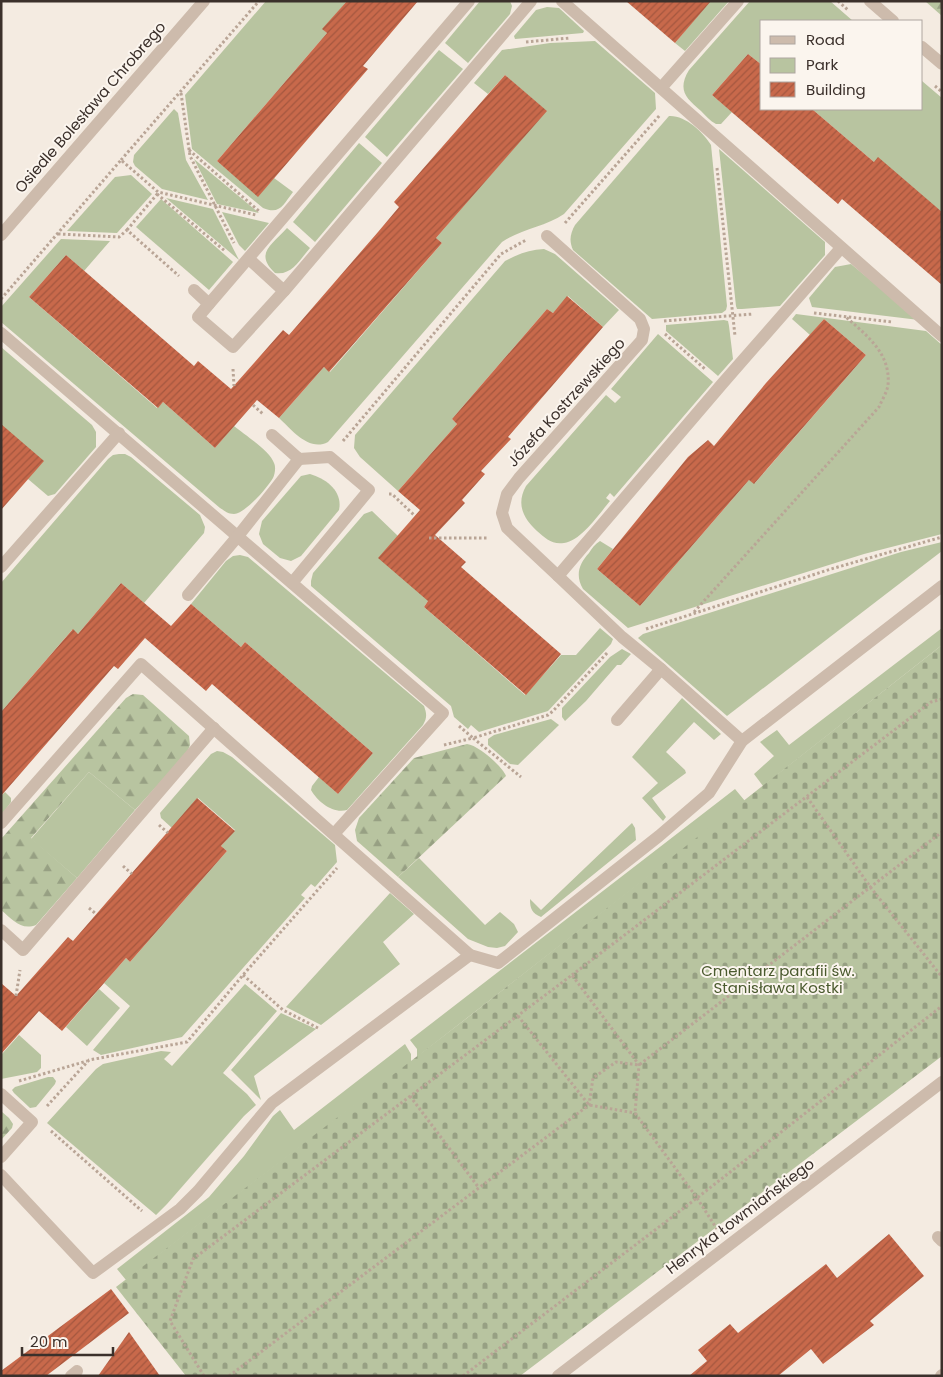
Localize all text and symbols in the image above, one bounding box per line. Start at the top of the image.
street label: Osiedle Bolesława Chrobrego [10,17,170,197]
legend [760,20,923,110]
text: Road [806,29,845,50]
text: Park [806,54,838,75]
text: Building [806,79,866,100]
street label: Józefa Kostrzewskiego [502,333,630,471]
park label: Cmentarz parafii św. Stanisława Kostki [701,960,855,998]
street label: Henryka Łowmiańskiego [661,1153,819,1279]
scale bar [22,1324,114,1356]
text: 20 m [30,1331,68,1352]

